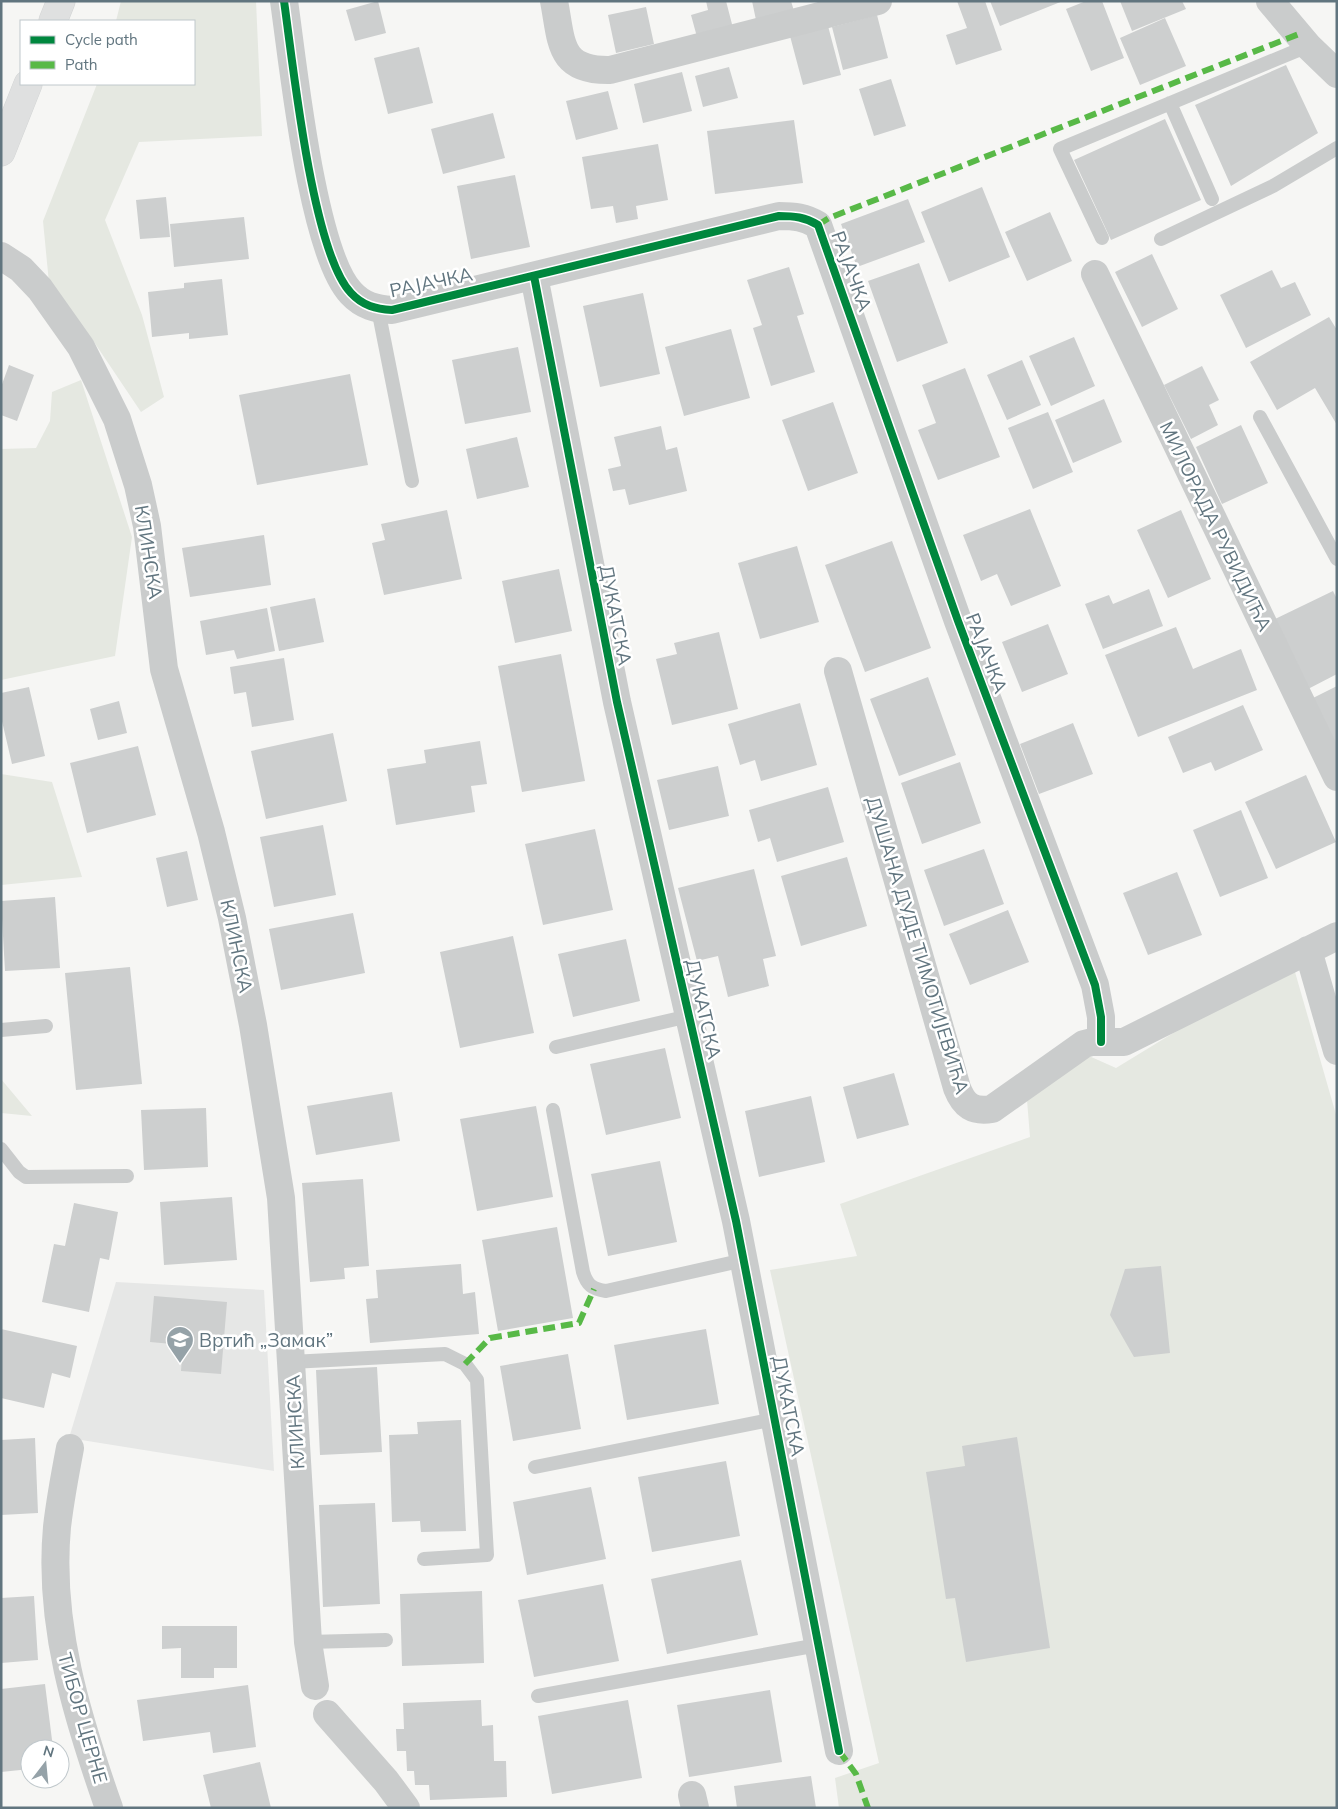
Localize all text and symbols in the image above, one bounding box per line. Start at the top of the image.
legend [20,20,195,85]
text: Cycle path [65,30,138,49]
text: Path [65,55,97,74]
street label: РАЈАЧКА [826,227,878,315]
street label: РАЈАЧКА [387,262,475,302]
street label: МИЛОРАДА РУВИДИЋА [1155,417,1277,635]
street label: КЛИНСКА [130,503,168,601]
street label: ДУКАТСКА [594,563,638,667]
street label: РАЈАЧКА [961,609,1013,697]
street label: ДУШАНА ДУДЕ ТИМОТИЈЕВИЋА [861,793,975,1097]
street label: КЛИНСКА [215,897,259,995]
street label: ДУКАТСКА [681,957,727,1062]
school or university icon: Вртић „Замак” [165,1325,195,1364]
place label: Вртић „Замак” [199,1328,333,1352]
street label: ДУКАТСКА [767,1354,811,1458]
street label: КЛИНСКА [281,1374,309,1470]
street label: ТИБОР ЦЕРНЕ [53,1650,113,1786]
north arrow [20,1739,70,1789]
text: N [41,1741,56,1762]

